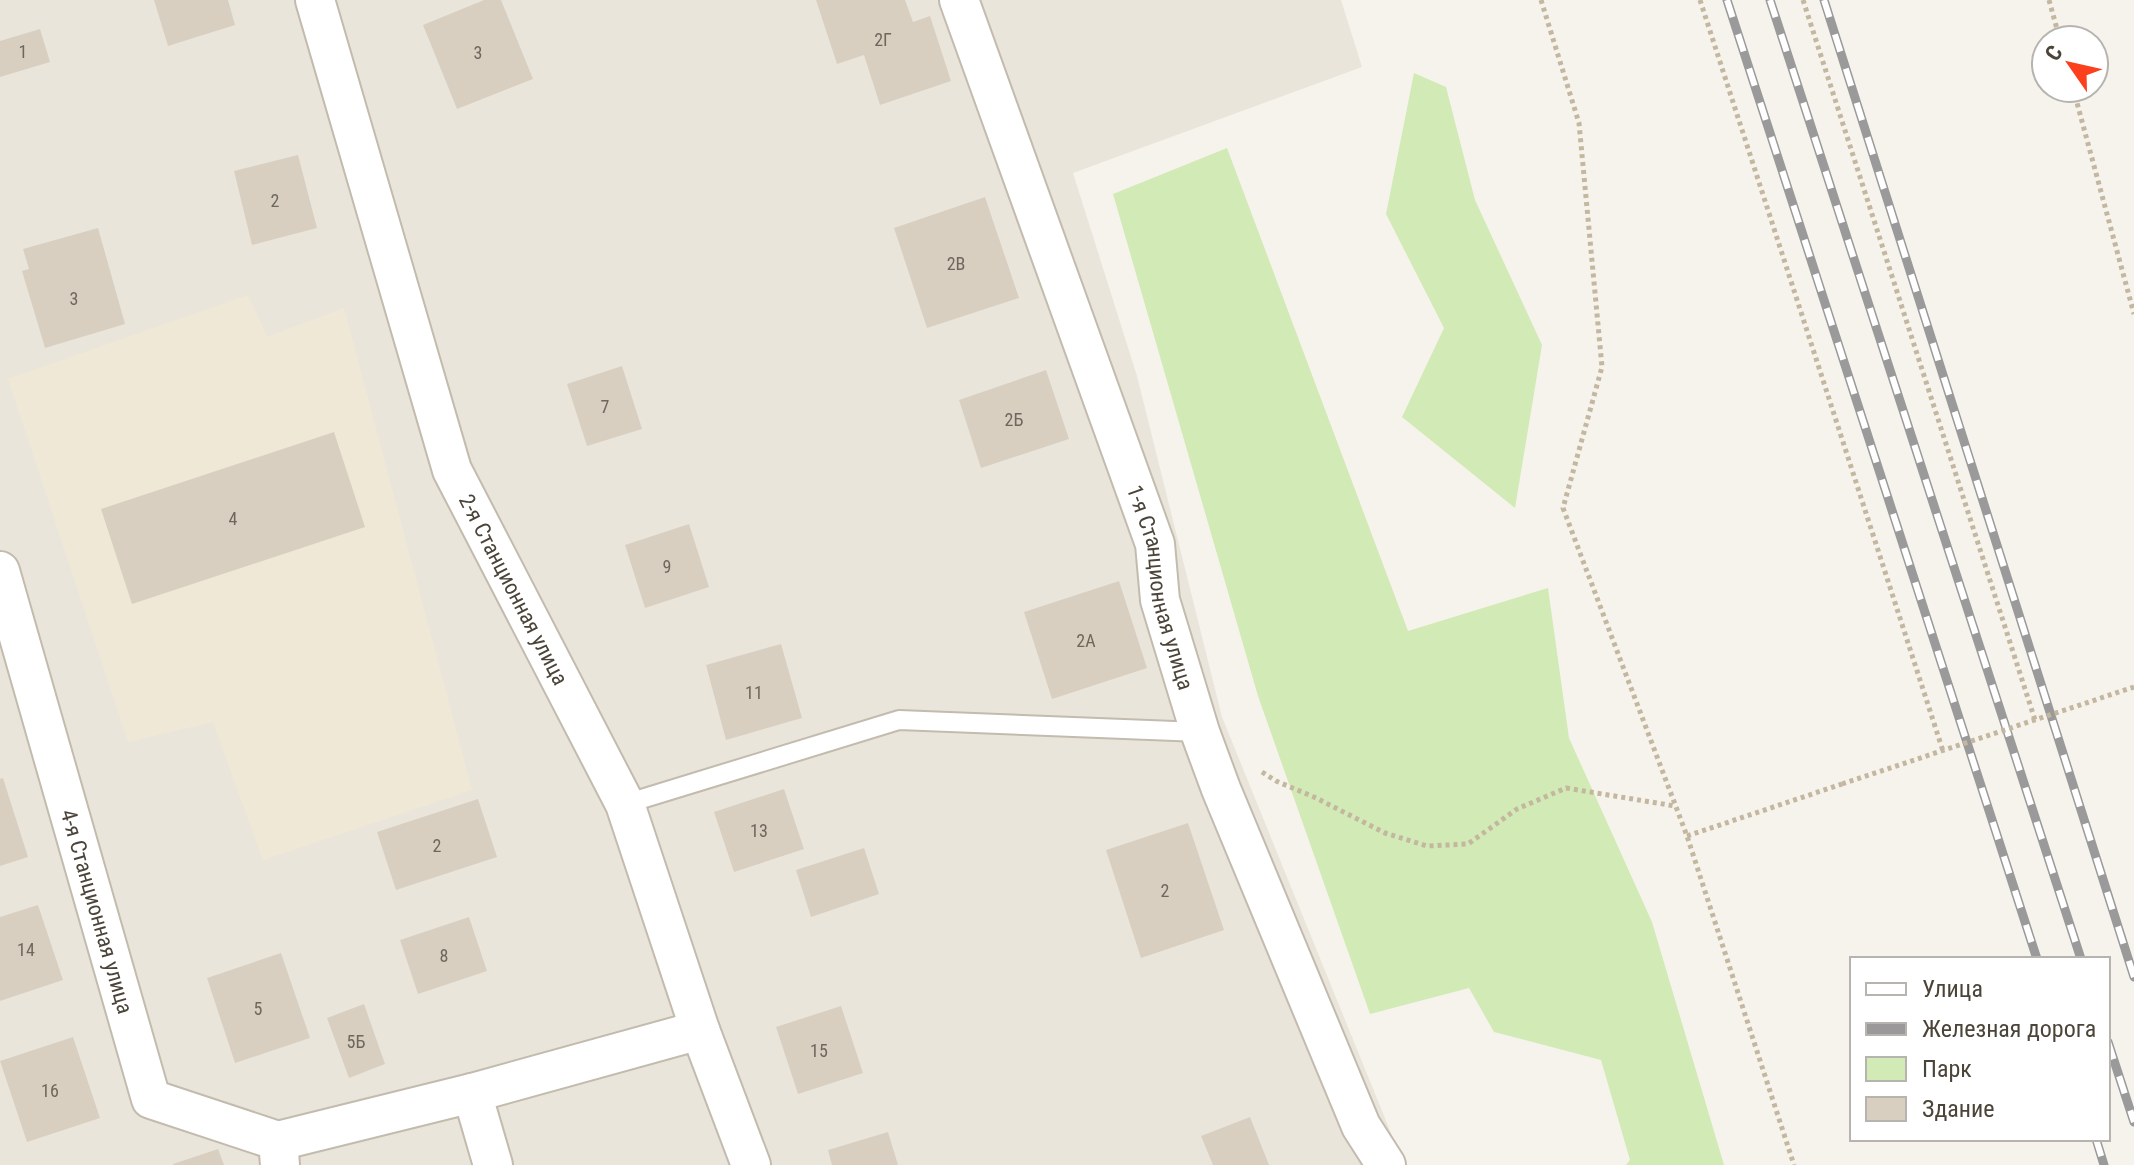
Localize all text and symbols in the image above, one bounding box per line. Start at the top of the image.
north arrow [2030,24,2110,104]
house number: 2Г [874,29,892,50]
house number: 1 [19,41,27,62]
text: С [2040,41,2068,65]
house number: 3 [474,42,482,63]
house number: 2 [271,190,280,211]
house number: 2В [947,253,965,274]
house number: 3 [70,288,78,309]
house number: 7 [601,396,610,417]
house number: 2Б [1005,409,1023,430]
street label: 1-я Станционная улица [1122,482,1199,693]
street label: 2-я Станционная улица [454,490,573,689]
house number: 4 [229,508,238,529]
house number: 9 [663,556,671,577]
house number: 2А [1076,630,1096,651]
house number: 11 [745,682,763,703]
street label: 4-я Станционная улица [56,806,138,1016]
house number: 13 [750,820,768,841]
house number: 2 [433,835,442,856]
house number: 2 [1161,880,1170,901]
house number: 14 [17,939,35,960]
house number: 8 [440,945,448,966]
legend [1850,957,2110,1141]
text: Улица [1922,975,1983,1003]
house number: 5 [254,998,263,1019]
text: Железная дорога [1922,1015,2096,1043]
house number: 5Б [347,1031,365,1052]
house number: 15 [810,1040,828,1061]
text: Парк [1922,1055,1972,1083]
house number: 16 [41,1080,59,1101]
text: Здание [1922,1095,1994,1123]

